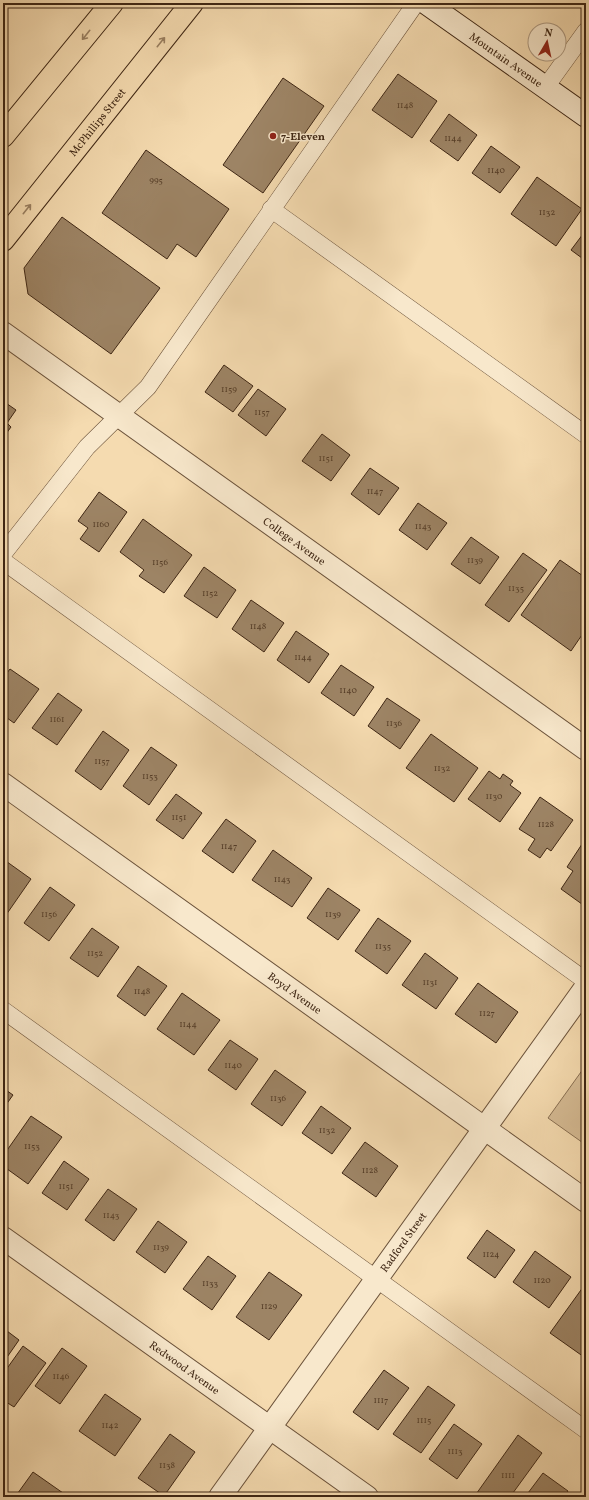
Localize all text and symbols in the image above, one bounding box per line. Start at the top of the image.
north arrow [527,22,567,62]
text: N [543,26,553,42]
one-way arrow [81,30,90,41]
street label: Mountain Avenue [466,30,545,92]
one-way arrow [156,36,165,47]
street label: McPhillips Street [67,86,130,160]
house number: 1148 [397,99,414,112]
place label: 7-Eleven [281,130,325,145]
marker: 7-Eleven [268,131,278,141]
house number: 1144 [444,132,462,145]
house number: 1140 [487,164,505,177]
house number: 995 [149,174,163,187]
one-way arrow [23,204,32,215]
house number: 1132 [539,206,555,219]
house number: 1159 [221,383,237,396]
house number: 1157 [254,406,270,419]
house number: 1151 [319,452,333,465]
house number: 1147 [367,485,383,498]
street label: College Avenue [259,515,328,570]
house number: 1160 [93,518,110,531]
house number: 1143 [415,520,432,533]
house number: 1139 [467,554,483,567]
house number: 1156 [152,556,168,569]
house number: 1135 [508,582,524,595]
house number: 1152 [202,587,218,600]
house number: 1148 [250,620,267,633]
house number: 1144 [294,651,312,664]
house number: 1140 [339,684,357,697]
house number: 1161 [49,713,65,726]
house number: 1136 [386,717,403,730]
house number: 1157 [94,755,110,768]
house number: 1132 [434,762,450,775]
house number: 1153 [142,770,158,783]
house number: 1130 [486,790,503,803]
house number: 1151 [172,811,186,824]
house number: 1128 [538,818,555,831]
house number: 1147 [221,840,237,853]
house number: 1143 [274,873,291,886]
house number: 1156 [41,908,57,921]
house number: 1139 [325,908,341,921]
house number: 1135 [375,940,391,953]
house number: 1152 [87,947,103,960]
street label: Boyd Avenue [264,970,324,1018]
house number: 1131 [422,976,438,989]
house number: 1148 [134,985,151,998]
house number: 1127 [479,1007,495,1020]
house number: 1144 [179,1018,197,1031]
house number: 1140 [224,1059,242,1072]
house number: 1136 [270,1092,287,1105]
house number: 1132 [319,1124,335,1137]
house number: 1153 [24,1140,40,1153]
house number: 1128 [362,1164,379,1177]
house number: 1151 [59,1180,73,1193]
house number: 1143 [103,1209,120,1222]
street label: Radford Street [378,1210,431,1276]
house number: 1139 [153,1241,169,1254]
house number: 1124 [483,1248,499,1261]
house number: 1120 [533,1274,551,1287]
house number: 1133 [202,1277,218,1290]
house number: 1129 [261,1300,278,1313]
street label: Redwood Avenue [146,1338,222,1399]
house number: 1146 [53,1370,70,1383]
house number: 1117 [374,1394,388,1407]
house number: 1115 [417,1414,431,1427]
house number: 1142 [101,1419,119,1432]
house number: 1113 [447,1445,463,1458]
house number: 1138 [159,1459,176,1472]
house number: 1111 [501,1469,515,1482]

